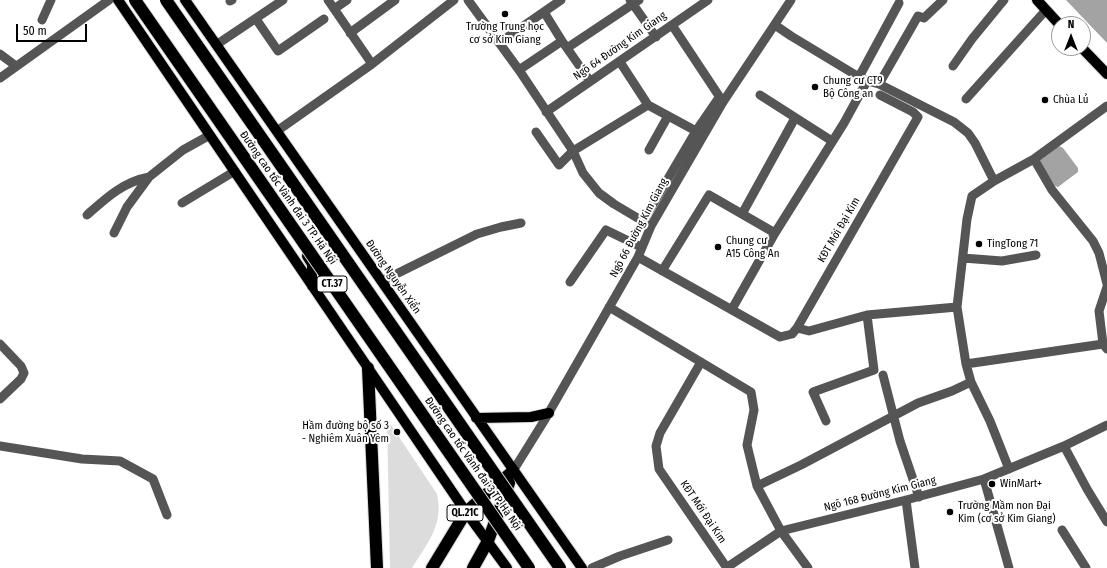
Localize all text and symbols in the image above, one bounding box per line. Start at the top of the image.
marker: Trường Trung học cơ sở Kim Giang [500,9,510,19]
street label: Ngõ 64 Đường Kim Giang [571,9,669,83]
scale bar [18,16,89,42]
north arrow [1051,16,1091,56]
text: N [1068,18,1074,31]
place label: Trường Trung học cơ sở Kim Giang [466,20,544,46]
text: 50 m [23,24,47,38]
place label: Chung cư CT9 Bộ Công an [823,74,883,100]
marker: Chung cư CT9 Bộ Công an [810,82,820,92]
place label: Chùa Lủ [1053,93,1088,107]
marker: Chùa Lủ [1040,95,1050,105]
street label: Đường cao tốc Vành đai 3 TP. Hà Nội [237,129,339,267]
street label: Ngõ 66 Đường Kim Giang [607,176,671,280]
street label: KĐT Mới Đại Kim [815,195,863,265]
place label: Chung cư A15 Công An [726,234,779,260]
street label: Đường Nguyễn Xiển [363,237,423,317]
place label: TingTong 71 [987,237,1038,251]
marker: TingTong 71 [974,239,984,249]
marker: Chung cư A15 Công An [713,242,723,252]
road number: CT.37 [317,276,347,292]
street label: Đường cao tốc Vành đai 3 TP. Hà Nội [422,395,524,533]
place label: Hầm đường bộ số 3 - Nghiêm Xuân Yêm [302,419,389,445]
marker: Hầm đường bộ số 3 - Nghiêm Xuân Yêm [392,427,402,437]
street label: Ngõ 168 Đường Kim Giang [823,474,937,514]
place label: WinMart+ [1000,477,1042,491]
street label: KĐT Mới Đại Kim [677,478,729,546]
marker: WinMart+ [987,479,997,489]
place label: Trường Mầm non Đại Kim (cơ sở Kim Giang) [958,499,1055,525]
road number: QL.21C [447,505,483,521]
marker: Trường Mầm non Đại Kim (cơ sở Kim Giang) [945,507,955,517]

